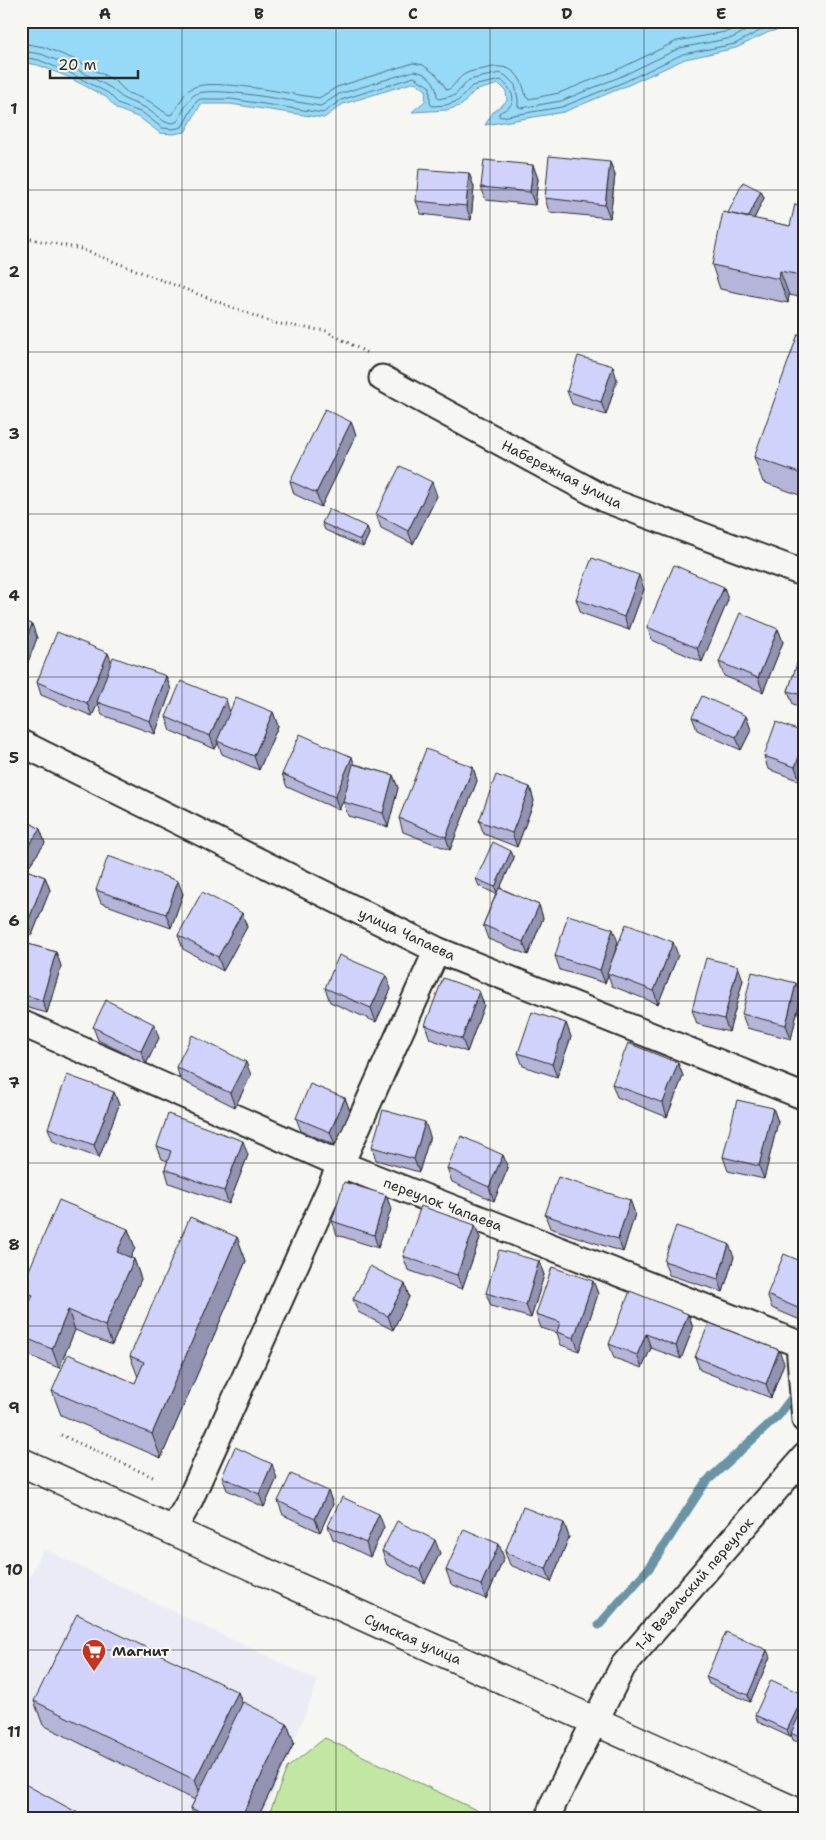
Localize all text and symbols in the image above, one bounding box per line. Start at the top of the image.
text: A [99,3,111,24]
text: B [254,3,264,24]
text: C [408,3,418,24]
text: D [561,3,573,24]
text: E [716,3,726,24]
scale bar [50,48,138,80]
text: 20 m [58,55,97,75]
text: 1 [10,98,18,119]
text: 2 [8,261,20,282]
text: 3 [8,423,20,444]
street label: Набережная улица [499,436,626,512]
text: 4 [8,585,20,606]
text: 5 [9,747,19,768]
street label: улица Чапаева [356,904,458,964]
text: 6 [8,910,20,931]
text: 7 [8,1072,20,1093]
street label: переулок Чапаева [381,1173,505,1235]
text: 8 [8,1234,20,1255]
text: 9 [8,1397,20,1418]
street label: 1-й Везельский переулок [631,1513,757,1654]
text: 10 [5,1559,23,1580]
street label: Сумская улица [362,1610,465,1669]
supermarket icon: Магнит [81,1638,107,1672]
place label: Магнит [112,1642,170,1660]
text: 11 [7,1721,21,1742]

